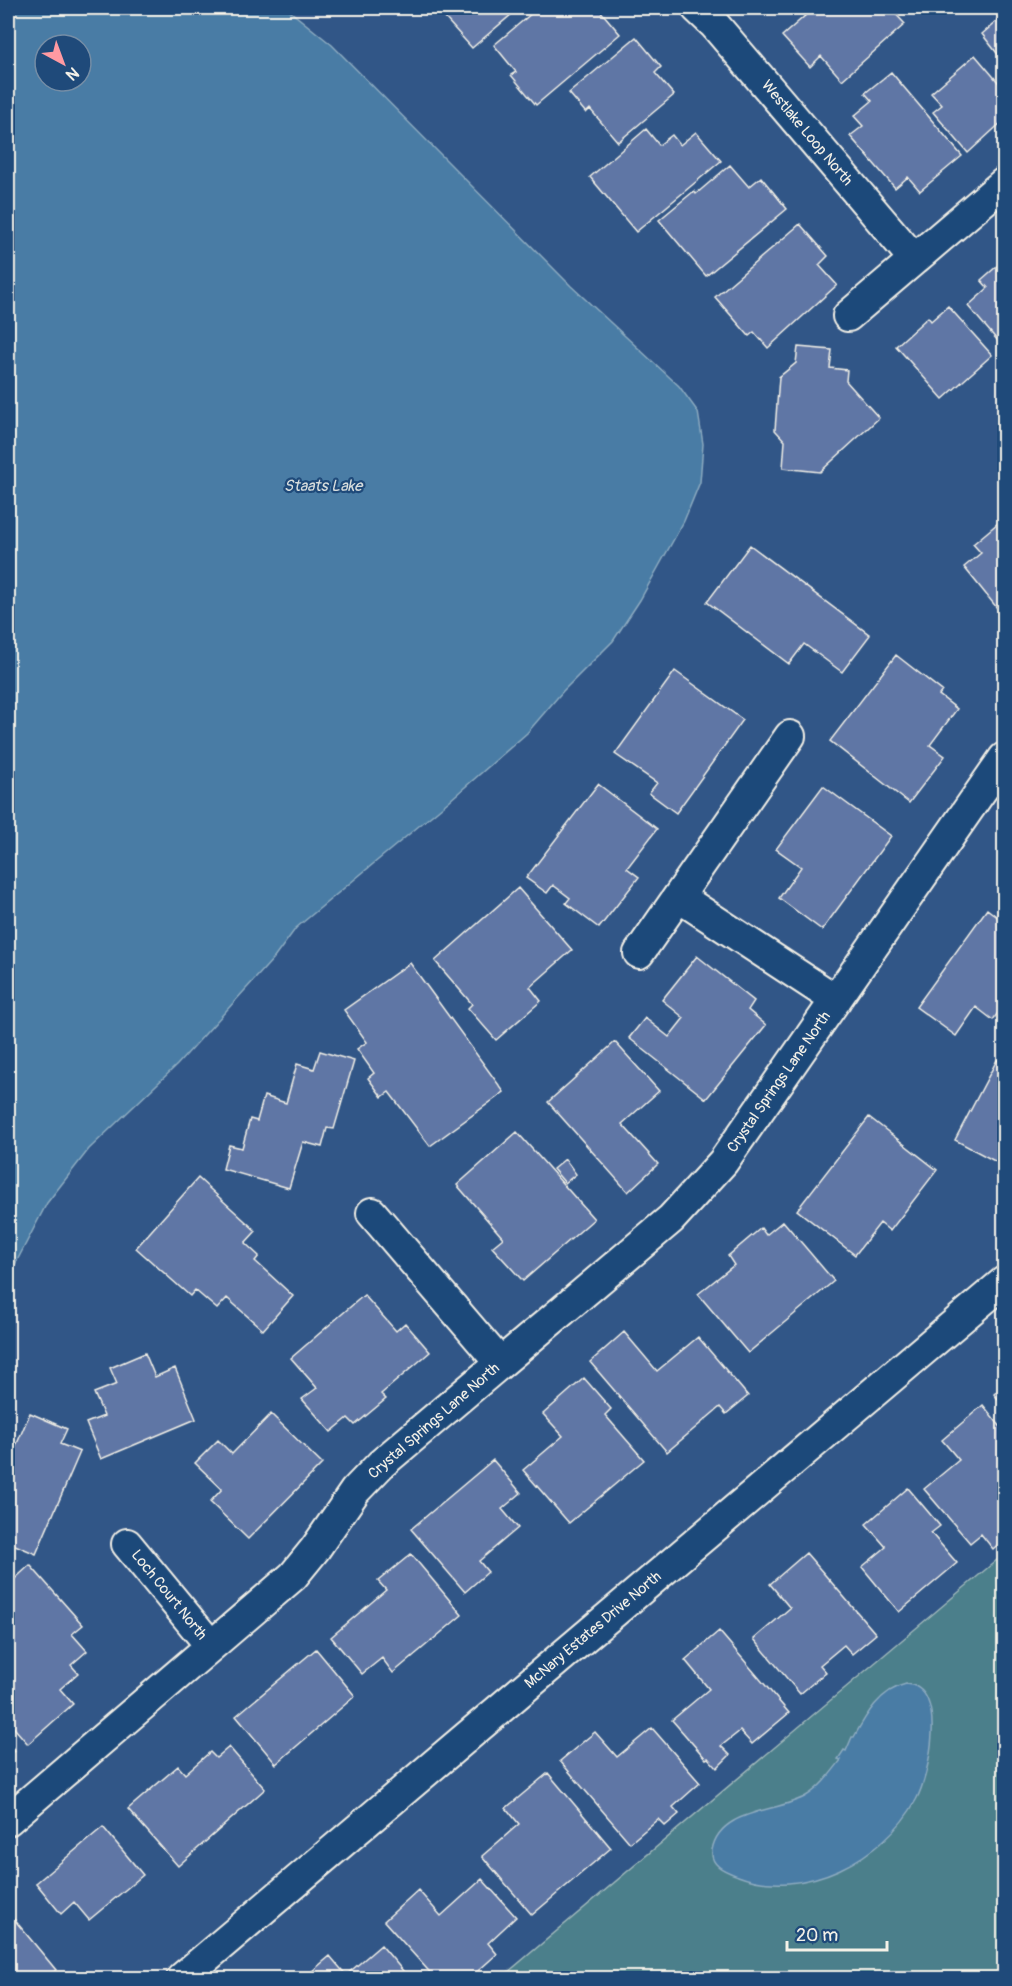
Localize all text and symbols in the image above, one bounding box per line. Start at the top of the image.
north arrow [33,33,93,93]
text: N [61,62,83,85]
street label: Westlake Loop North [757,76,857,190]
water label: Staats Lake [284,476,364,496]
street label: Crystal Springs Lane North [723,1008,835,1156]
street label: Crystal Springs Lane North [364,1359,504,1483]
street label: Loch Court North [127,1546,211,1644]
street label: McNary Estates Drive North [521,1567,665,1693]
scale bar [787,1914,888,1952]
text: 20 m [796,1924,838,1947]

